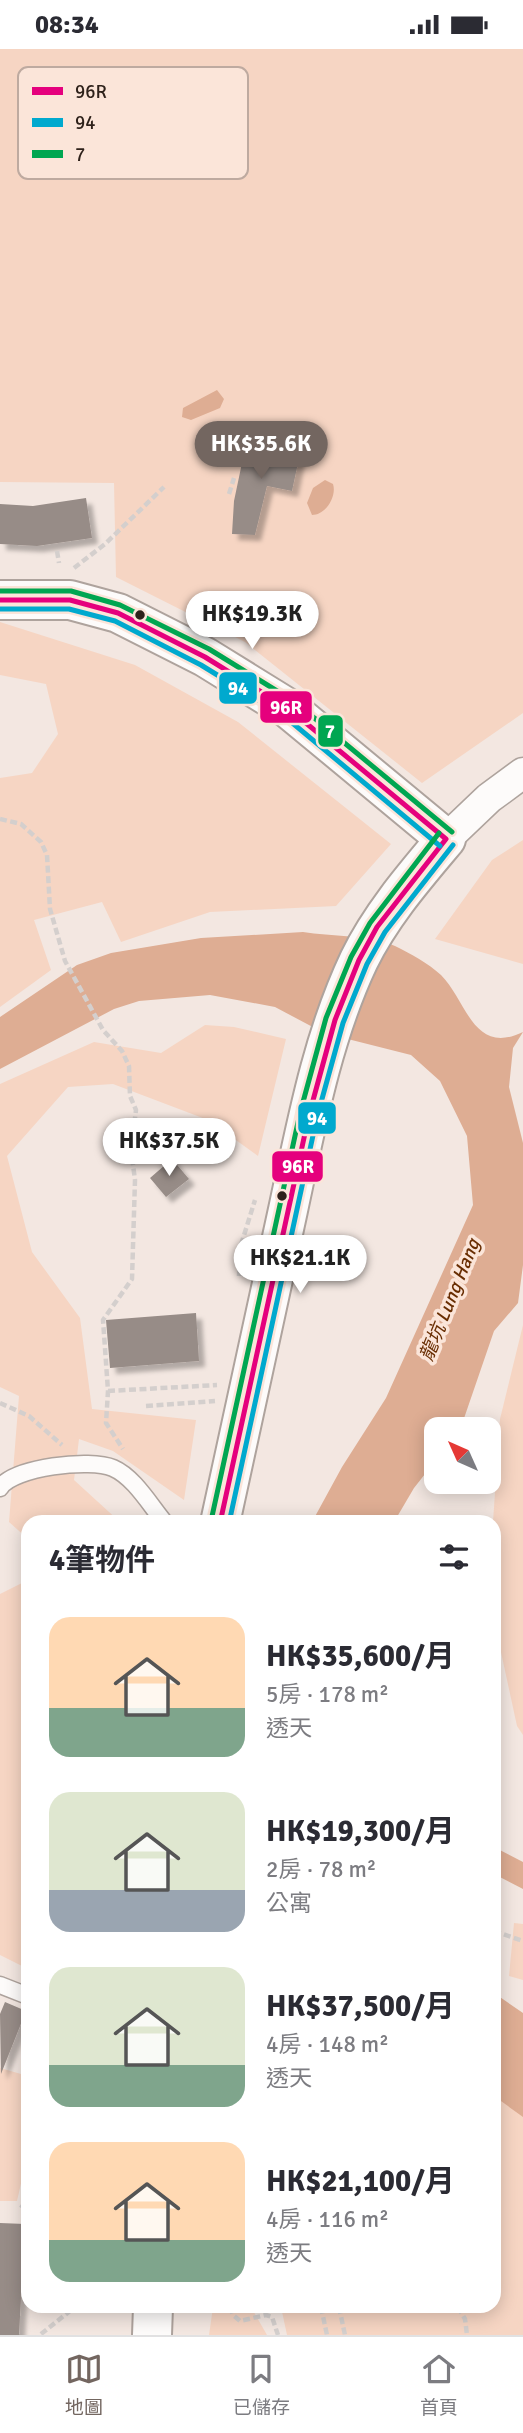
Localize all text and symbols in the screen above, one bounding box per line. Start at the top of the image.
text: 08:34 [35,9,99,41]
legend [18,67,248,179]
text: 96R [75,80,107,104]
text: 94 [75,111,96,135]
text: 7 [75,143,85,167]
pin: HK$35.6K [189,421,333,481]
text: HK$35.6K [211,429,311,458]
pin: HK$19.3K [180,591,324,651]
text: HK$19.3K [202,599,302,628]
unlabelled marker [133,608,147,622]
line badge: 94 [218,671,258,705]
text: 94 [228,677,248,701]
line badge: 96R [259,690,313,724]
text: 96R [270,696,302,720]
line badge: 7 [317,714,344,748]
text: 7 [325,720,335,744]
line badge: 94 [297,1101,337,1135]
text: 94 [307,1107,327,1131]
pin: HK$37.5K [97,1119,241,1178]
text: HK$37.5K [119,1126,219,1155]
line badge: 96R [271,1150,324,1183]
text: 96R [282,1155,314,1179]
unlabelled marker [275,1189,289,1203]
water label: 龍坑 Lung Hang [415,1234,486,1365]
pin: HK$21.1K [228,1235,372,1295]
text: HK$21.1K [250,1243,350,1272]
north arrow [424,1417,500,1495]
map controls [424,1417,501,1494]
icon: filters [435,1538,473,1576]
text: 4筆物件 [49,1542,155,1579]
text: HK$35,600/月 [266,1638,455,1675]
icon: home [105,1645,189,1729]
text: 5房 · 178 m² [266,1680,389,1709]
text: 透天 [266,1714,312,1743]
text: HK$19,300/月 [266,1813,455,1850]
icon: home [105,1820,189,1904]
text: 2房 · 78 m² [266,1855,376,1884]
text: 公寓 [266,1889,312,1918]
text: HK$37,500/月 [266,1988,455,2025]
icon: home [105,1995,189,2079]
text: 4房 · 148 m² [266,2030,389,2059]
text: 透天 [266,2064,312,2093]
text: HK$21,100/月 [266,2163,455,2200]
icon: home [105,2170,189,2254]
text: 4房 · 116 m² [266,2205,389,2234]
text: 透天 [266,2239,312,2268]
tab: 地圖 [65,2350,103,2420]
tab: 已儲存 [233,2350,290,2420]
tab: 首頁 [420,2350,458,2420]

